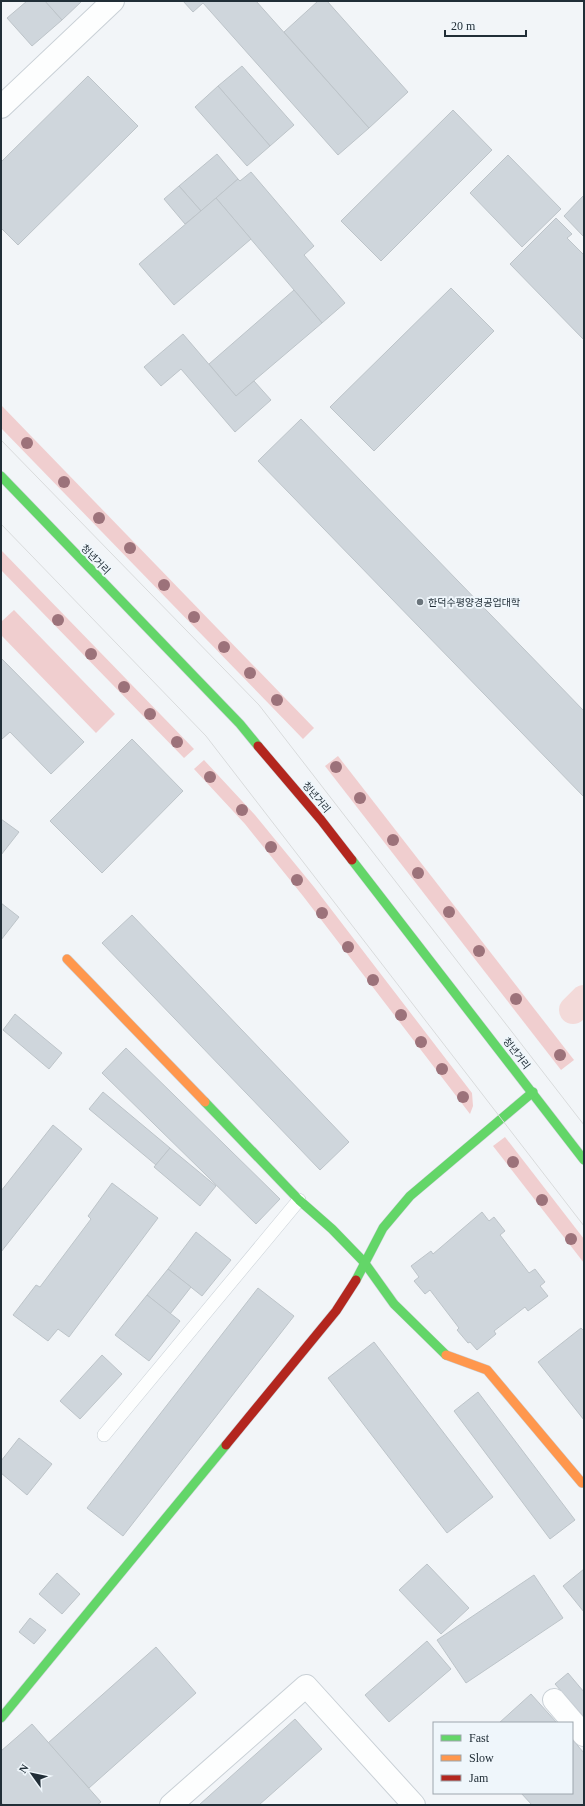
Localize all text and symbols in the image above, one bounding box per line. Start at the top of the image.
scale bar [445,12,526,38]
text: 20 m [451,19,476,33]
street label: 청년거리 [79,542,112,576]
marker: 한덕수평양경공업대학 [415,597,425,607]
place label: 한덕수평양경공업대학 [428,597,521,608]
street label: 청년거리 [301,780,333,815]
street label: 청년거리 [501,1035,532,1071]
legend [433,1722,573,1794]
text: Fast [469,1731,490,1745]
text: Slow [469,1751,494,1765]
north arrow [12,1754,52,1794]
text: N [16,1762,31,1775]
text: Jam [469,1771,489,1785]

